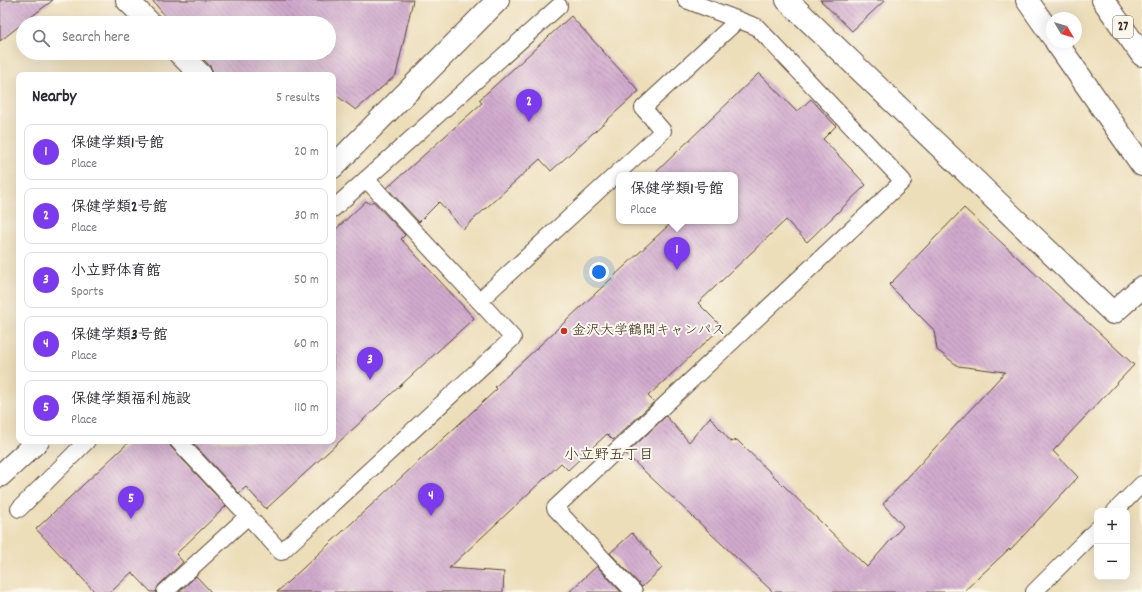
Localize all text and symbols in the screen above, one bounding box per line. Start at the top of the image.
north arrow [1046,12,1082,48]
search box [16,16,336,60]
road number: 27 [1113,16,1133,38]
icon: search [30,27,52,49]
text: Search here [62,27,130,49]
text: Nearby [32,86,76,110]
text: 5 results [276,89,320,108]
pin: 2 [516,89,542,122]
text: 保健学類1号館 [71,133,164,155]
text: 1 [45,143,47,162]
text: 20 m [294,143,319,162]
text: Place [71,155,97,174]
popup [616,172,738,224]
text: 保健学類1号館 [630,179,724,201]
text: 保健学類2号館 [71,197,168,219]
text: Place [630,201,656,220]
text: 2 [43,207,49,226]
text: 30 m [294,207,319,226]
text: Place [71,219,97,238]
pin: 1 [664,237,690,270]
text: 小立野体育館 [71,261,161,283]
your location [589,262,609,282]
text: 3 [43,271,49,290]
text: 50 m [294,271,319,290]
text: Sports [71,283,104,302]
place label: 金沢大学鶴間キャンパス [572,321,725,341]
text: 保健学類3号館 [71,325,168,347]
marker: 金沢大学鶴間キャンパス [559,326,569,336]
text: 4 [43,335,49,354]
text: 60 m [294,335,319,354]
text: Place [71,347,97,366]
pin: 3 [357,347,383,380]
text: 保健学類福利施設 [71,389,191,411]
text: 5 [43,399,49,418]
text: 110 m [294,399,319,418]
text: Place [71,411,97,430]
district label: 小立野五丁目 [564,445,654,467]
pin: 4 [418,483,444,516]
pin: 5 [118,486,144,519]
map controls [1094,508,1130,580]
button: + [1094,508,1130,544]
button: − [1094,544,1130,580]

